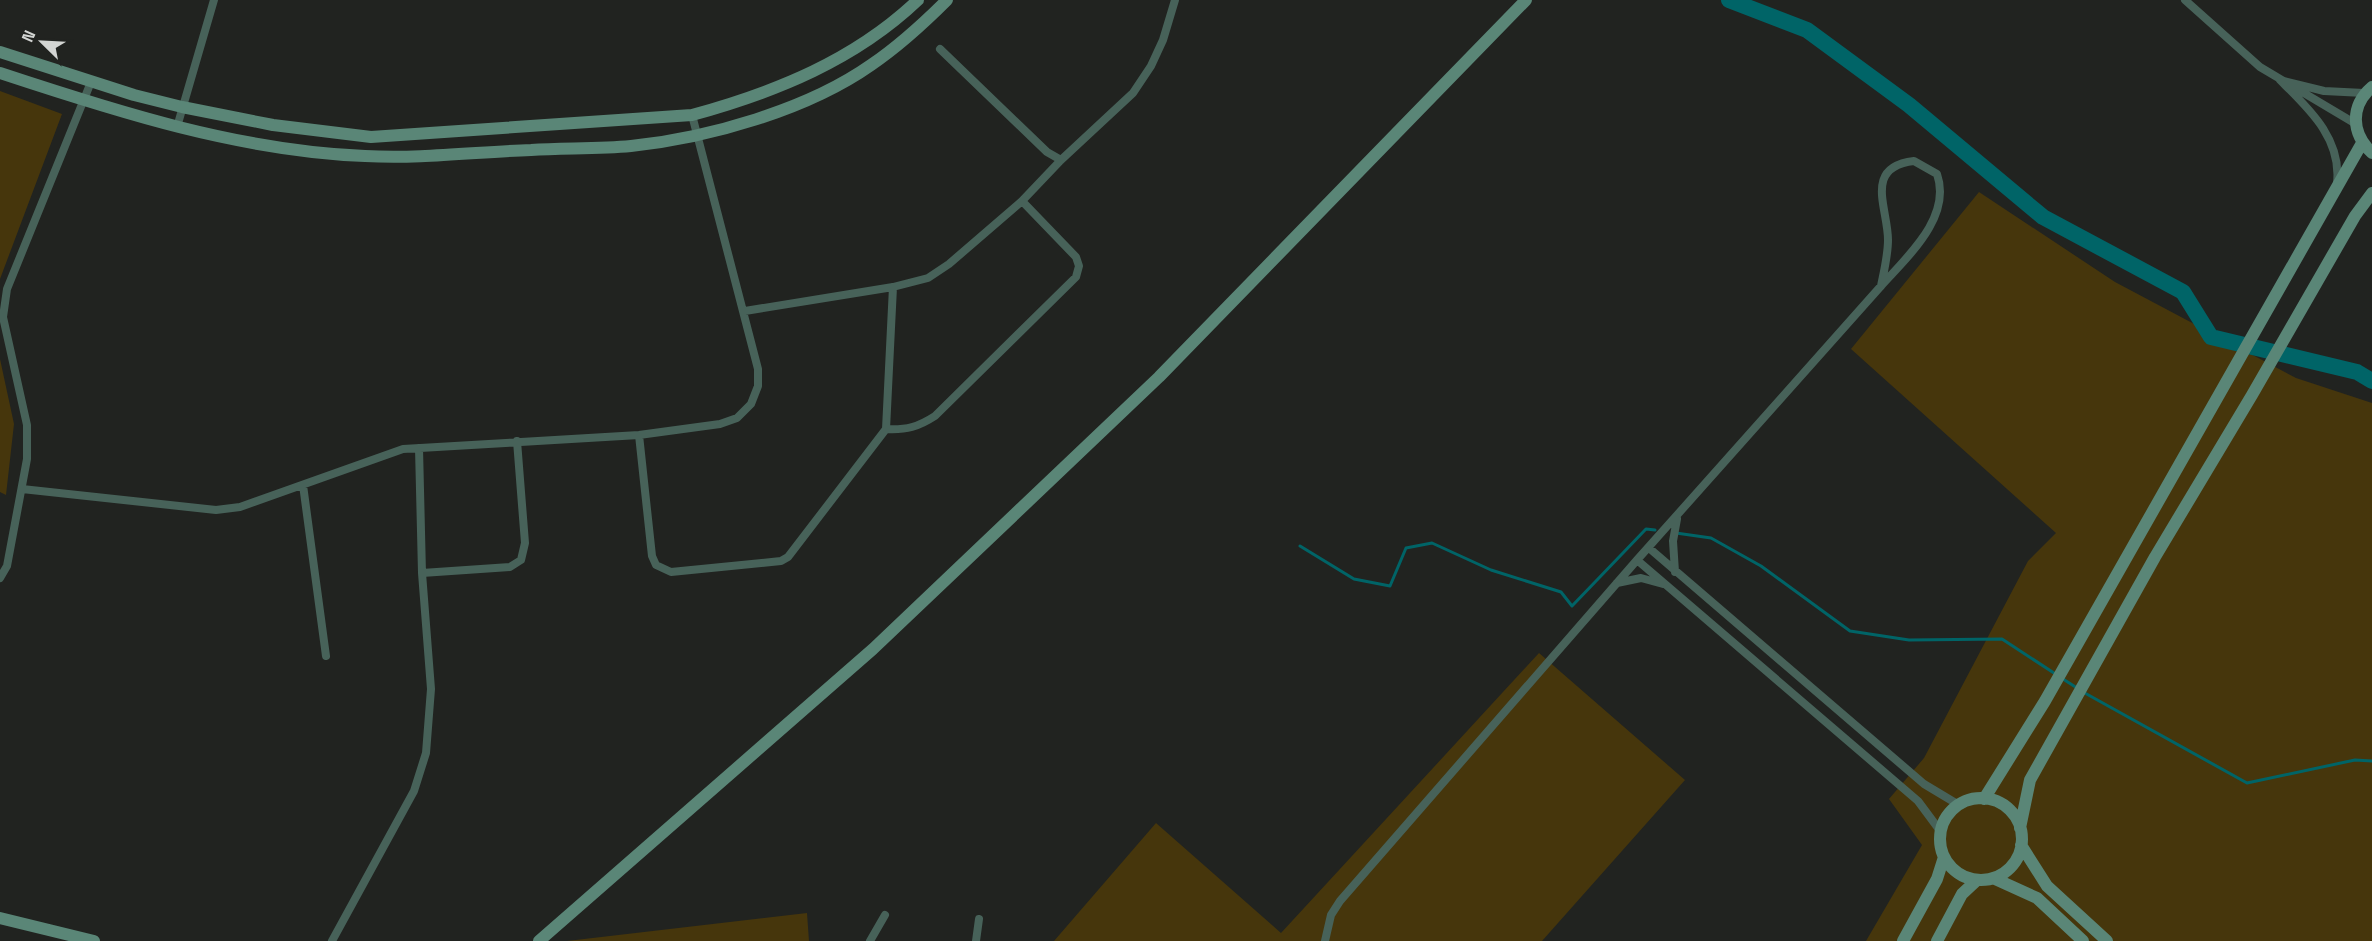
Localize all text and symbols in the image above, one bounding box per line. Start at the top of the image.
north arrow [12,12,72,72]
text: N [17,27,41,45]

